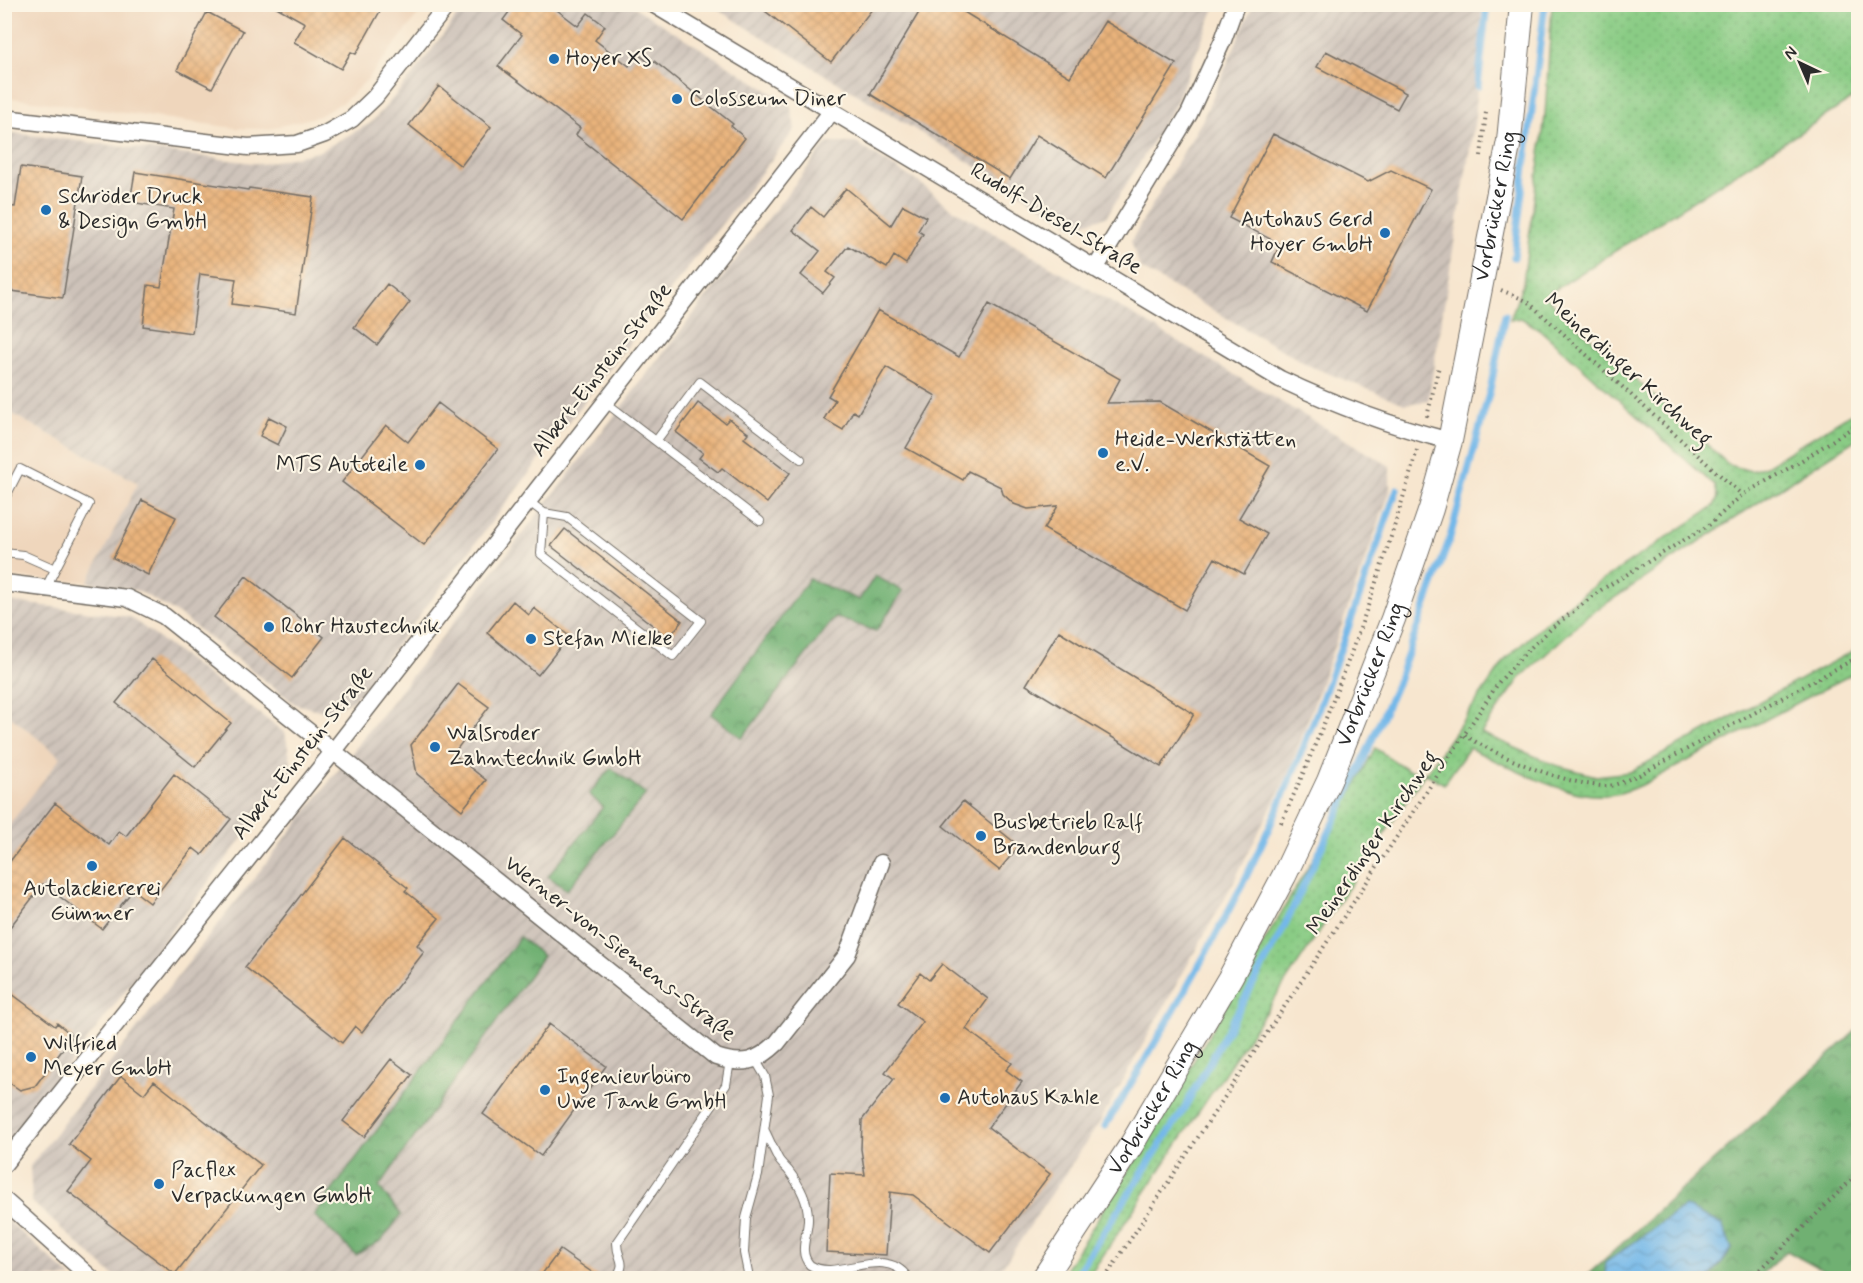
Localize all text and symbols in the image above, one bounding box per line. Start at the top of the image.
north arrow [1770,33,1830,93]
text: N [1779,42,1802,65]
place label: Hoyer XS [566,45,652,73]
marker: Hoyer XS [547,52,561,66]
place label: Colosseum Diner [689,85,847,113]
marker: Colosseum Diner [670,92,684,106]
street label: Vorbrücker Ring [1468,130,1527,284]
street label: Rudolf-Diesel-Straße [965,157,1147,282]
place label: Schröder Druck & Design GmbH [58,183,207,239]
marker: Schröder Druck & Design GmbH [39,203,53,217]
place label: Autohaus Gerd Hoyer GmbH [1241,206,1373,259]
marker: Autohaus Gerd Hoyer GmbH [1378,226,1392,240]
street label: Albert-Einstein-Straße [525,277,679,463]
street label: Meinerdinger Kirchweg [1536,287,1718,455]
place label: Heide-Werkstätten e.V. [1115,426,1296,479]
marker: Heide-Werkstätten e.V. [1096,446,1110,460]
place label: MTS Autoteile [276,451,408,479]
marker: MTS Autoteile [413,458,427,472]
street label: Vorbrücker Ring [1330,599,1414,751]
place label: Rohr Haustechnik [281,613,440,641]
marker: Rohr Haustechnik [262,620,276,634]
place label: Stefan Mielke [543,625,673,653]
marker: Stefan Mielke [524,632,538,646]
street label: Albert-Einstein-Straße [226,660,380,846]
place label: Walsroder Zahntechnik GmbH [447,720,642,773]
marker: Walsroder Zahntechnik GmbH [428,740,442,754]
street label: Meinerdinger Kirchweg [1301,745,1448,943]
place label: Busbetrieb Ralf Brandenburg [993,809,1143,865]
marker: Busbetrieb Ralf Brandenburg [974,829,988,843]
street label: Werner-von-Siemens-Straße [498,850,742,1048]
marker: Autolackiererei Gümmer [85,859,99,873]
place label: Autolackiererei Gümmer [23,875,161,928]
place label: Wilfried Meyer GmbH [43,1030,172,1083]
street label: Vorbrücker Ring [1101,1035,1207,1181]
marker: Wilfried Meyer GmbH [24,1050,38,1064]
place label: Ingenieurbüro Uwe Tank GmbH [557,1063,726,1116]
marker: Ingenieurbüro Uwe Tank GmbH [538,1083,552,1097]
place label: Autohaus Kahle [957,1084,1100,1112]
marker: Autohaus Kahle [938,1091,952,1105]
place label: Pacflex Verpackungen GmbH [171,1157,372,1211]
marker: Pacflex Verpackungen GmbH [152,1177,166,1191]

